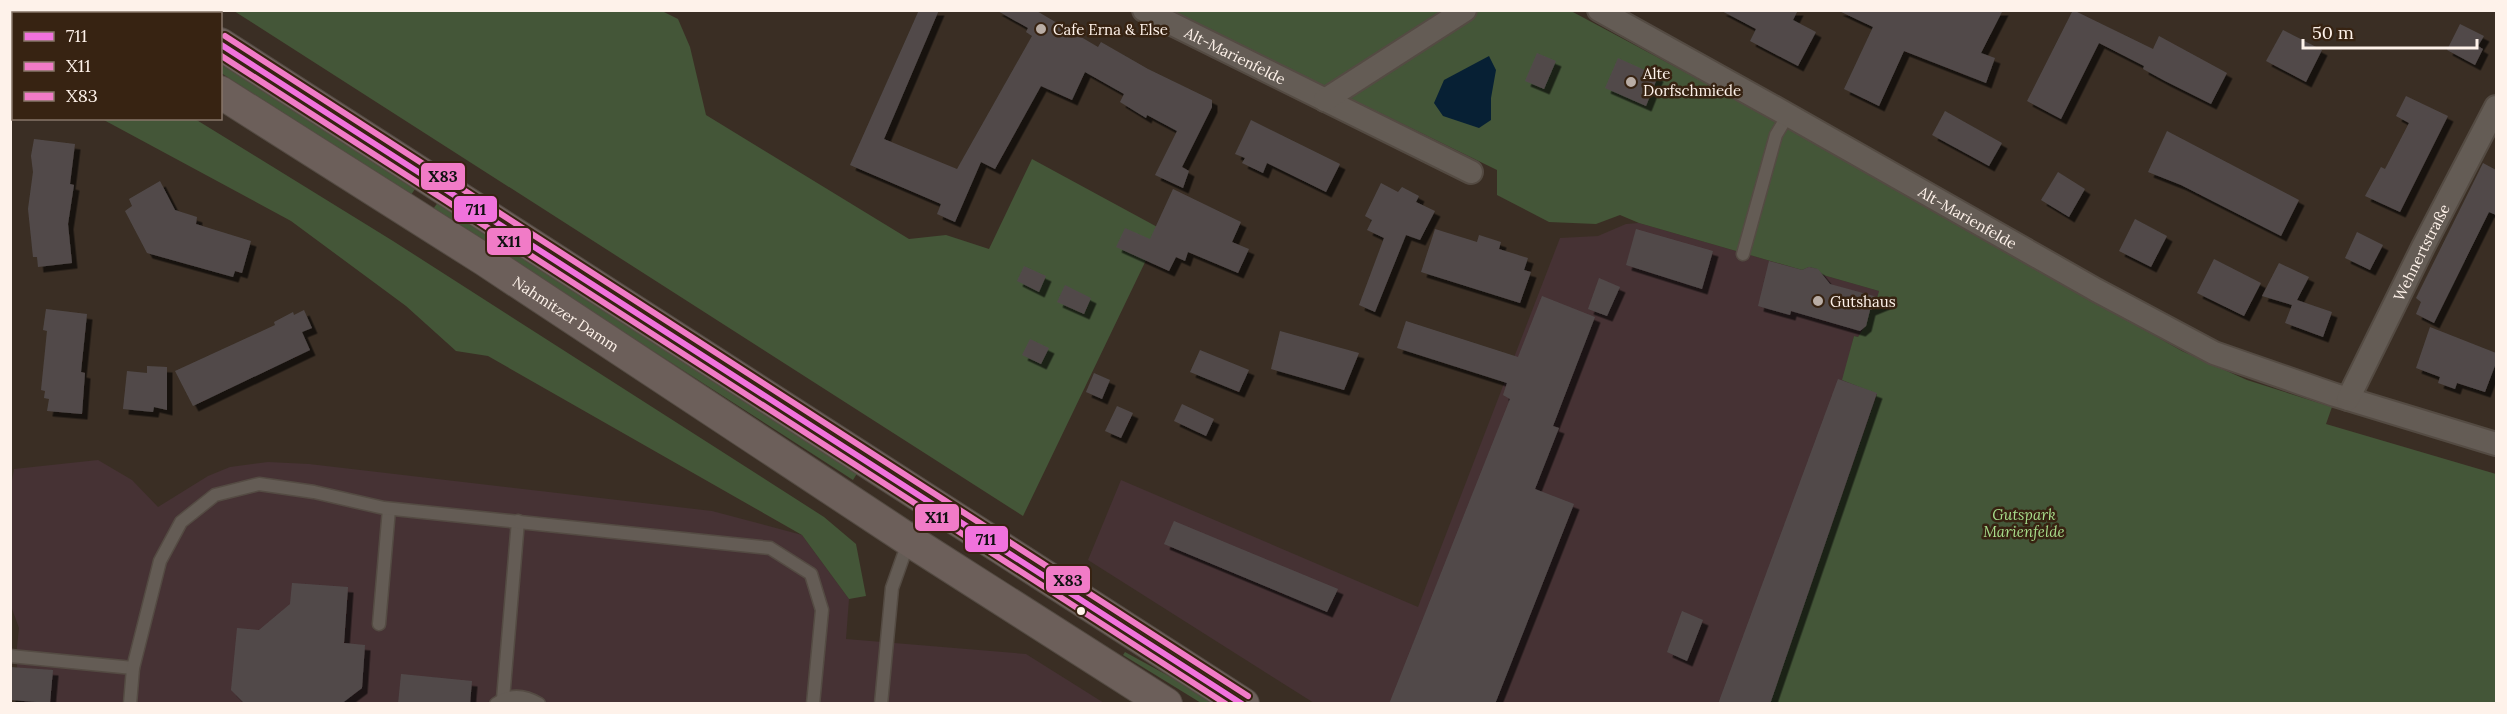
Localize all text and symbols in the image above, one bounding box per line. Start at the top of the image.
legend [12,12,222,120]
scale bar [2303,12,2477,50]
place label: Cafe Erna & Else [1053,20,1168,39]
text: 50 m [2312,21,2354,44]
marker: Cafe Erna & Else [1034,22,1048,36]
street label: Alt-Marienfelde [1181,22,1289,88]
text: 711 [66,24,87,47]
text: X11 [66,54,91,77]
place label: Alte Dorfschmiede [1642,64,1741,100]
marker: Alte Dorfschmiede [1624,75,1638,89]
text: X83 [66,84,98,107]
line badge: X83 [420,162,466,191]
text: X83 [428,166,458,186]
street label: Alt-Marienfelde [1914,181,2020,253]
line badge: 711 [453,195,498,223]
text: 711 [466,199,486,219]
street label: Wehnertstraße [2389,200,2453,304]
line badge: X11 [486,227,532,256]
text: X11 [497,231,521,251]
street label: Nahmitzer Damm [509,272,623,356]
place label: Gutshaus [1830,292,1896,311]
marker: Gutshaus [1811,294,1825,308]
line badge: X11 [914,503,960,532]
park label: Gutspark Marienfelde [1983,505,2065,541]
text: X11 [925,507,949,527]
line badge: 711 [964,525,1009,553]
text: 711 [976,529,996,549]
line badge: X83 [1045,565,1091,594]
text: X83 [1053,570,1083,590]
unlabelled marker [1075,605,1087,617]

